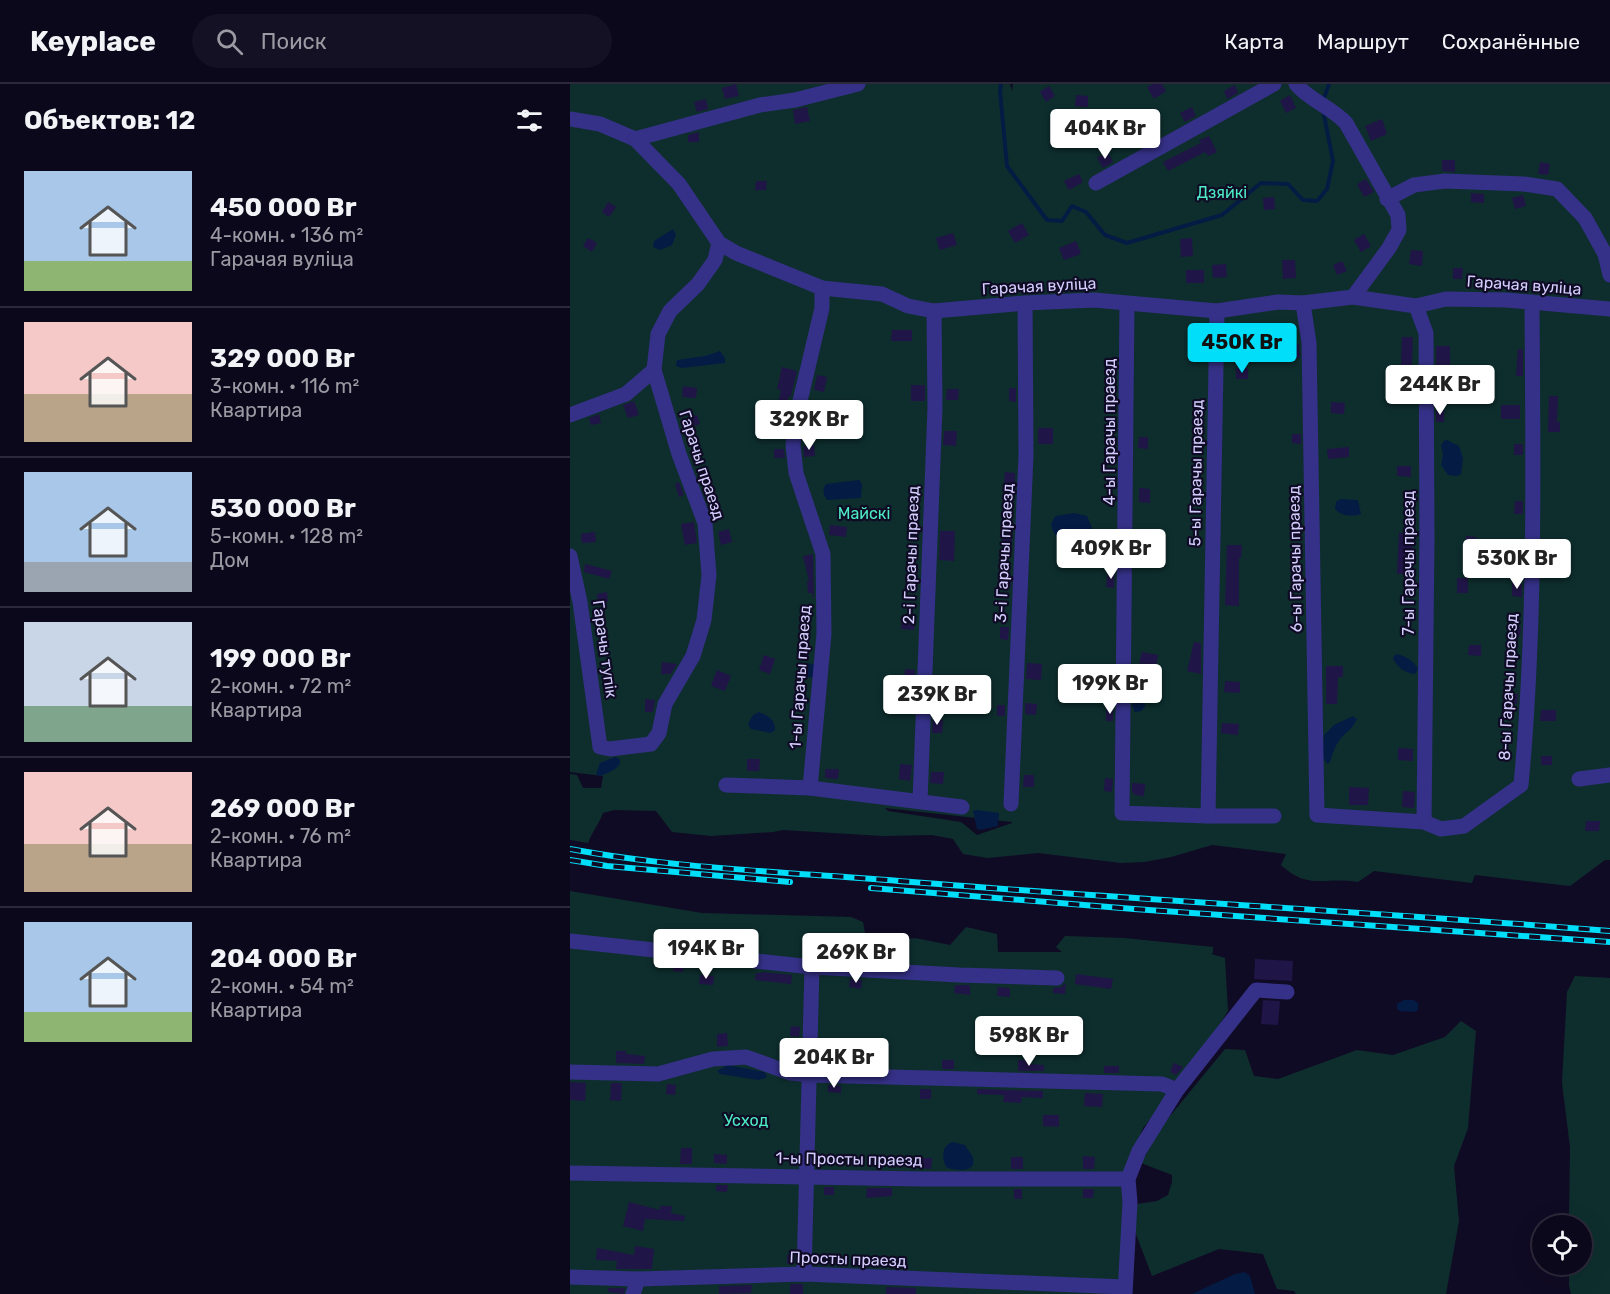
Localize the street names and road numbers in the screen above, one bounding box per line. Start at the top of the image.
street label: Гарачая вуліца [1466,272,1582,298]
street label: Гарачая вуліца [981,274,1097,298]
street label: 4-ы Гарачы праезд [1100,358,1119,506]
street label: 5-ы Гарачы праезд [1185,399,1207,547]
street label: Гарачы праезд [675,408,729,523]
street label: 3-і Гарачы праезд [991,483,1017,623]
street label: 2-і Гарачы праезд [899,485,923,625]
street label: 6-ы Гарачы праезд [1284,485,1306,633]
street label: 7-ы Гарачы праезд [1399,490,1418,635]
street label: Гарачы тупік [589,599,621,700]
street label: 1-ы Гарачы праезд [785,604,815,750]
street label: 8-ы Гарачы праезд [1495,613,1521,761]
street label: 1-ы Просты праезд [775,1148,923,1170]
street label: Просты праезд [789,1247,907,1271]

